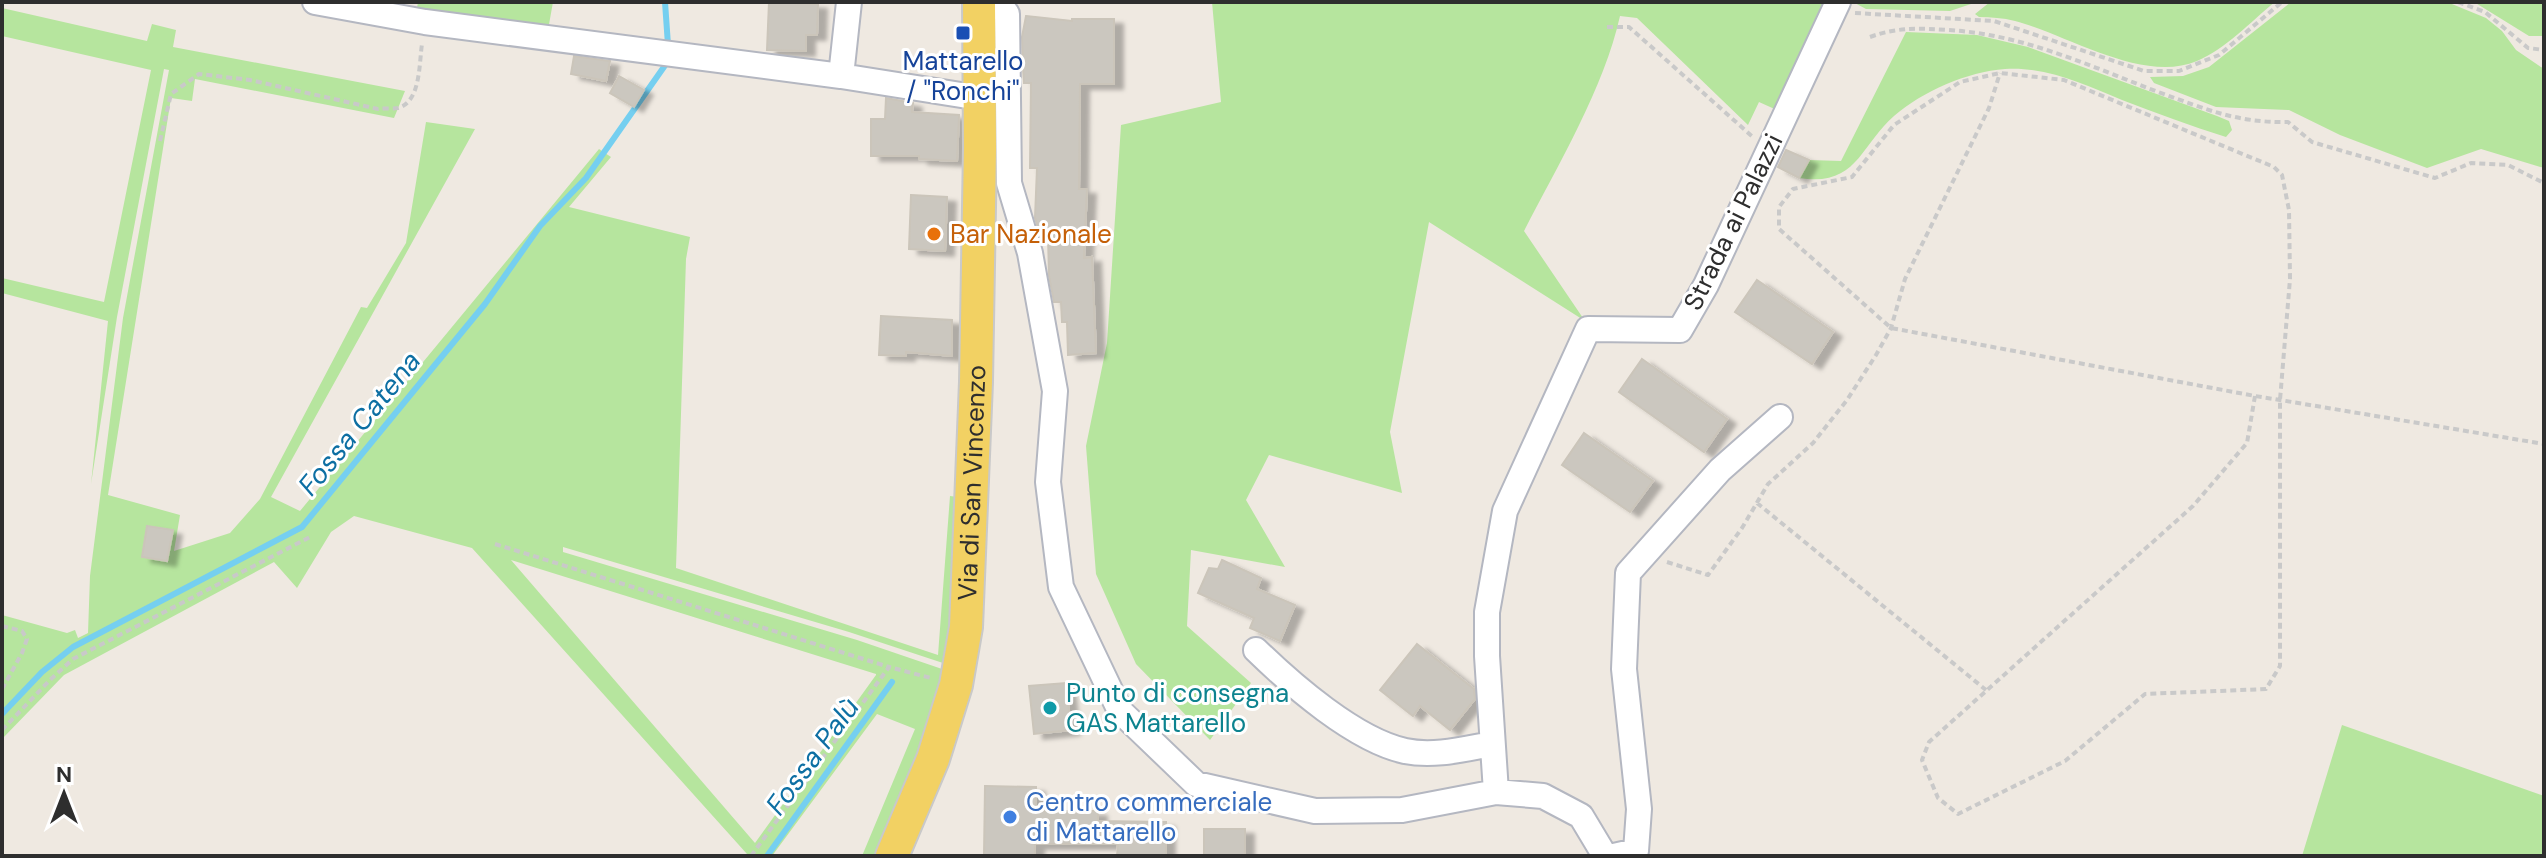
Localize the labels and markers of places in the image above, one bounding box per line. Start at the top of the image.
marker: Mattarello / "Ronchi" [954,24,972,42]
place label: Mattarello / "Ronchi" [902,44,1024,108]
place label: Bar Nazionale [950,217,1112,251]
marker: Bar Nazionale [925,225,943,243]
place label: Punto di consegna GAS Mattarello [1066,676,1289,740]
marker: Punto di consegna GAS Mattarello [1041,699,1059,717]
place label: Centro commerciale di Mattarello [1026,785,1272,849]
marker: Centro commerciale di Mattarello [1001,808,1019,826]

